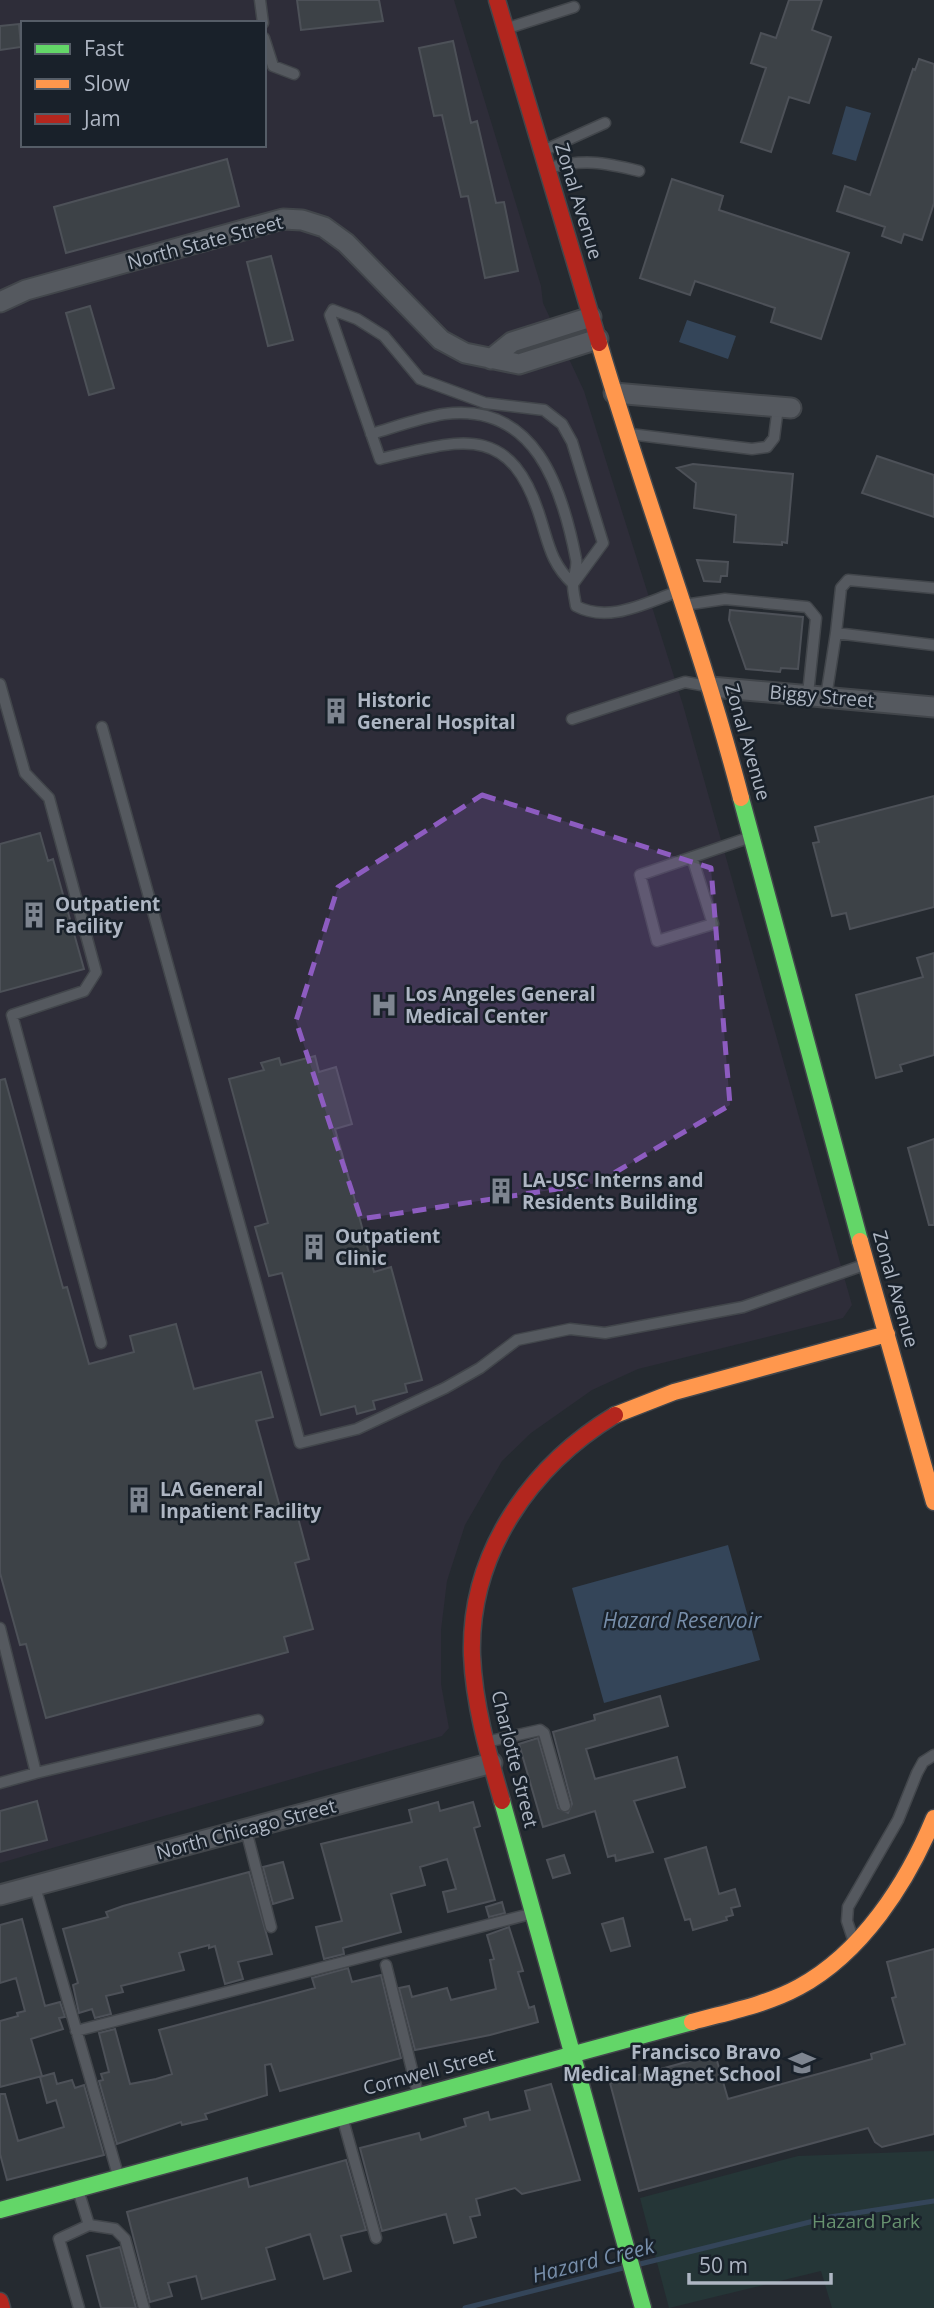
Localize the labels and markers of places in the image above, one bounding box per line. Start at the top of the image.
place label: Historic General Hospital [357,687,516,735]
building icon: Historic General Hospital [321,696,351,726]
place label: Outpatient Facility [55,891,160,939]
building icon: Outpatient Facility [19,900,49,930]
place label: Los Angeles General Medical Center [405,981,595,1029]
hospital icon: Los Angeles General Medical Center [369,990,399,1020]
place label: LA-USC Interns and Residents Building [522,1167,704,1215]
building icon: LA-USC Interns and Residents Building [486,1176,516,1206]
place label: Outpatient Clinic [335,1223,440,1271]
building icon: Outpatient Clinic [299,1232,329,1262]
place label: LA General Inpatient Facility [160,1476,322,1524]
building icon: LA General Inpatient Facility [124,1485,154,1515]
place label: Francisco Bravo Medical Magnet School [563,2039,781,2087]
school or university icon: Francisco Bravo Medical Magnet School [787,2048,817,2078]

